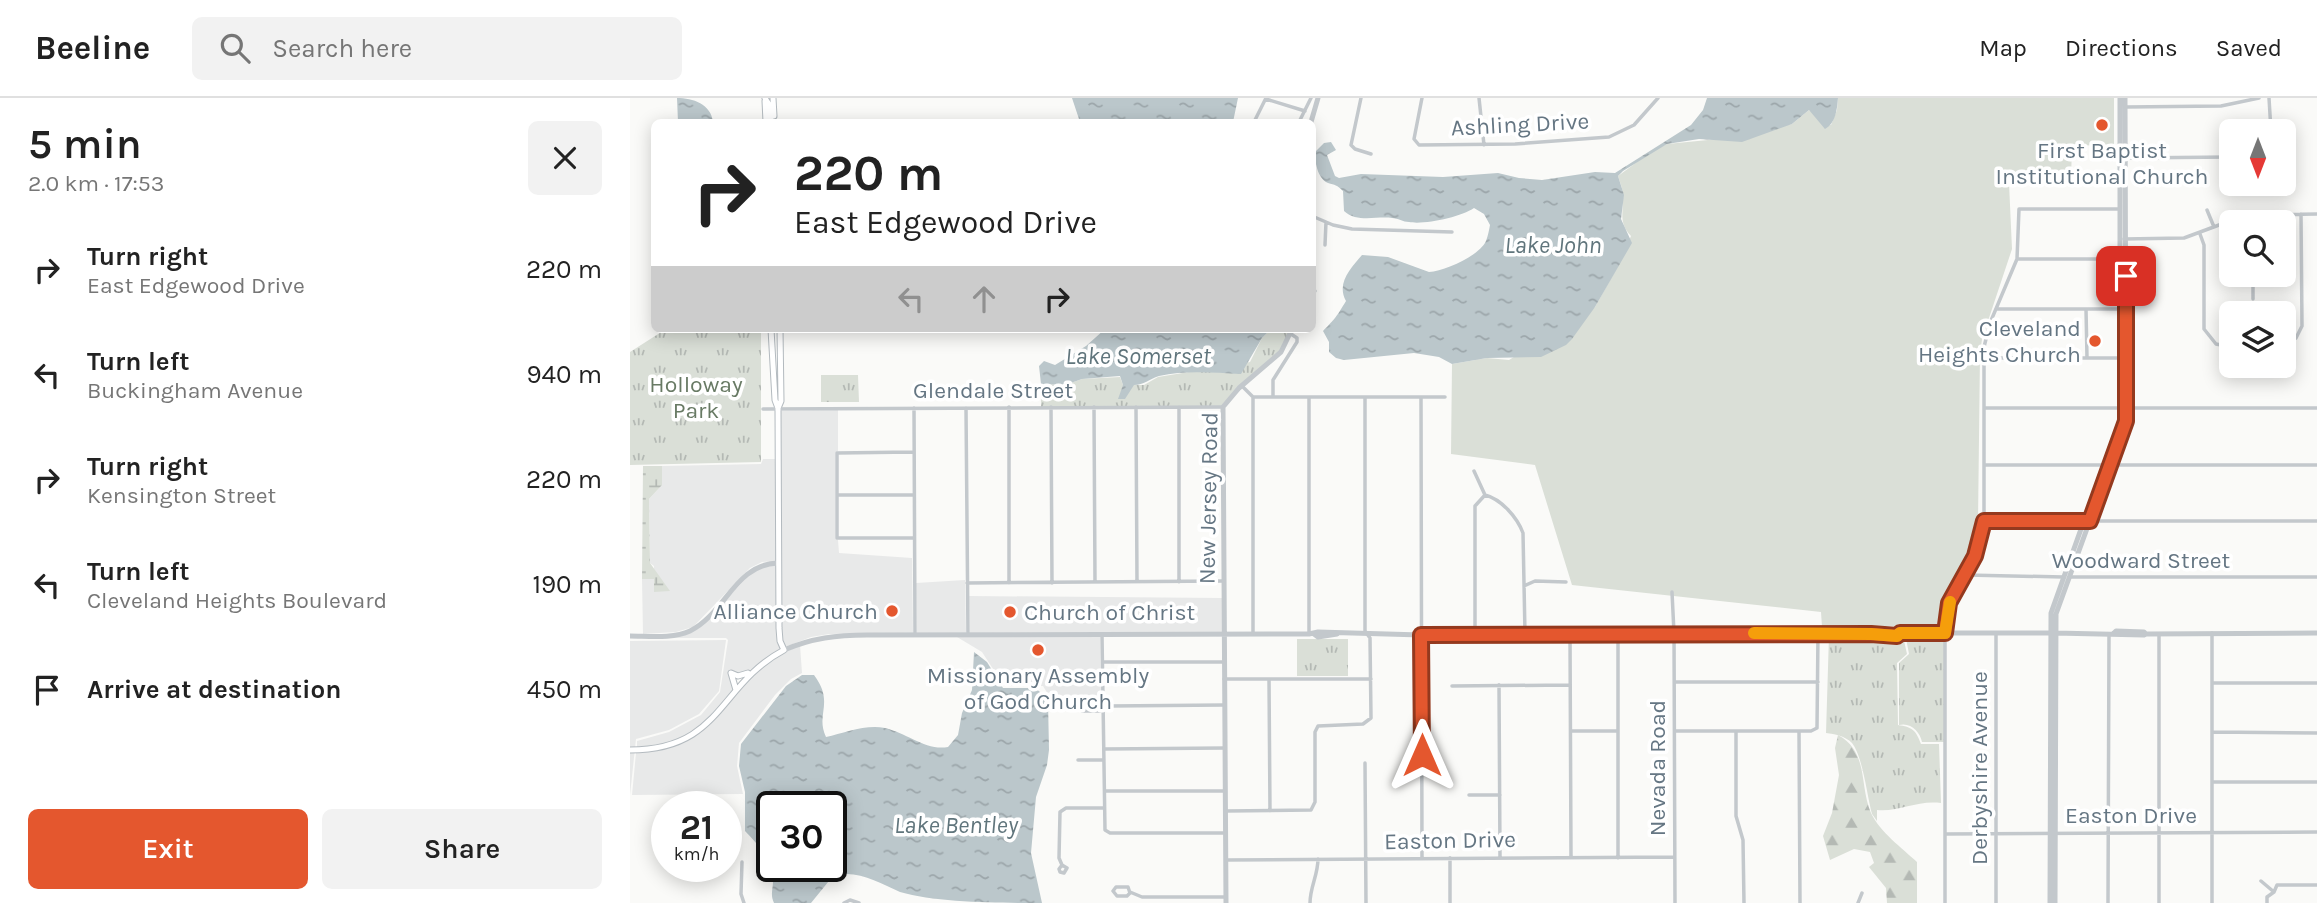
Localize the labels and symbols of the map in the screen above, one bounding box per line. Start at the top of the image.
street label: Ashling Drive [1450,107,1590,142]
marker: First Baptist Institutional Church [2094,117,2110,133]
north arrow [2219,119,2296,196]
place label: First Baptist Institutional Church [1996,137,2208,190]
water label: Lake John [1504,231,1602,259]
pin [2096,246,2156,306]
place label: Cleveland Heights Church [1918,315,2081,368]
marker: Cleveland Heights Church [2087,333,2103,349]
water label: Lake Somerset [1065,342,1212,370]
park label: Holloway Park [649,371,743,424]
street label: Glendale Street [913,377,1073,404]
street label: New Jersey Road [1194,412,1223,584]
street label: Woodward Street [2052,547,2231,574]
place label: Alliance Church [713,598,878,625]
place label: Church of Christ [1024,599,1196,626]
marker: Alliance Church [884,603,900,619]
marker: Church of Christ [1002,604,1018,620]
marker: Missionary Assembly of God Church [1030,642,1046,658]
place label: Missionary Assembly of God Church [927,662,1150,715]
street label: Derbyshire Avenue [1966,671,1993,865]
street label: Nevada Road [1644,700,1671,836]
position arrow [1385,718,1459,792]
speed limit sign: 30 [756,791,847,882]
street label: Easton Drive [2065,802,2197,829]
water label: Lake Bentley [894,811,1019,839]
street label: Easton Drive [1384,826,1516,855]

